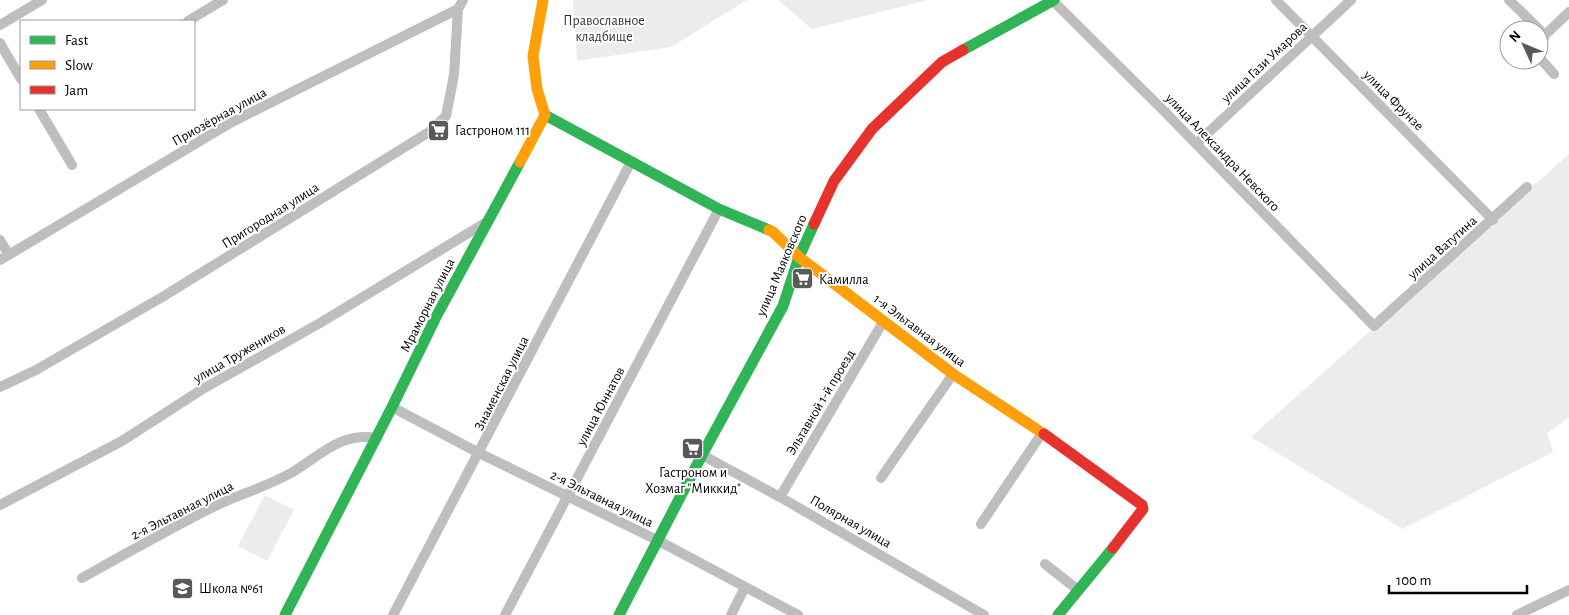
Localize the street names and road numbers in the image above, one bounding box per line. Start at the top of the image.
street label: улица Гази Умарова [1219,19,1310,106]
street label: улица Фрунзе [1360,67,1426,133]
street label: Приозёрная улица [170,85,269,149]
street label: улица Александра Невского [1162,90,1282,214]
street label: Пригородная улица [220,180,322,251]
street label: улица Маяковского [754,212,810,319]
street label: улица Ватутина [1405,213,1480,283]
street label: Мраморная улица [398,256,458,355]
street label: 1-я Эльтавная улица [871,292,968,370]
street label: улица Тружеников [190,322,288,386]
street label: Знаменская улица [472,334,532,433]
street label: Эльтавной 1-й проезд [784,347,858,458]
street label: улица Юннатов [574,365,627,449]
street label: 2-я Эльтавная улица [548,468,656,530]
street label: 2-я Эльтавная улица [129,479,236,543]
street label: Полярная улица [807,493,894,551]

